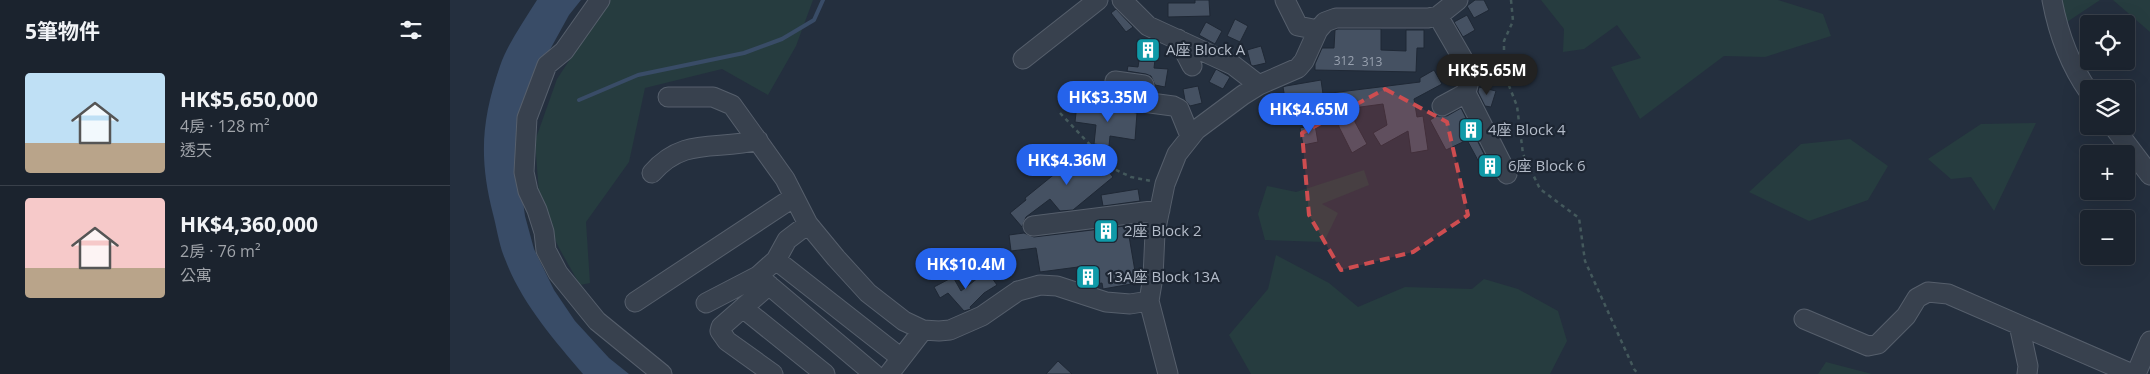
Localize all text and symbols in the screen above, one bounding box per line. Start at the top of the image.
map controls [2080,15,2135,265]
button: locate [2080,15,2135,70]
icon: filters [397,16,425,44]
text: 5筆物件 [25,17,100,45]
building icon: A座 Block A [1135,37,1161,63]
place label: A座 Block A [1166,39,1246,59]
house number: 312 [1334,52,1354,69]
house number: 313 [1362,53,1382,70]
pin: HK$5.65M [1435,54,1539,96]
text: HK$5.65M [1447,59,1527,81]
pin: HK$3.35M [1056,80,1160,123]
button: layers [2080,80,2135,135]
text: HK$5,650,000 [180,85,318,113]
text: HK$3.35M [1068,86,1148,108]
pin: HK$4.65M [1257,92,1361,135]
icon: home [65,93,125,153]
text: HK$4.65M [1269,98,1349,120]
text: 4房 · 128 m² [180,115,270,137]
building icon: 4座 Block 4 [1458,117,1484,143]
place label: 4座 Block 4 [1488,119,1566,139]
text: 透天 [180,139,212,161]
pin: HK$4.36M [1015,144,1119,186]
button: + [2080,145,2135,200]
text: HK$4.36M [1027,149,1107,171]
building icon: 6座 Block 6 [1477,153,1503,179]
place label: 6座 Block 6 [1508,155,1586,175]
text: HK$4,360,000 [180,210,318,238]
button: − [2080,210,2135,265]
icon: home [65,218,125,278]
building icon: 2座 Block 2 [1093,218,1119,244]
place label: 2座 Block 2 [1124,220,1202,240]
text: 2房 · 76 m² [180,240,261,262]
pin: HK$10.4M [914,248,1018,290]
text: HK$10.4M [926,253,1006,275]
text: 公寓 [180,264,212,286]
building icon: 13A座 Block 13A [1075,264,1101,290]
place label: 13A座 Block 13A [1106,266,1220,286]

